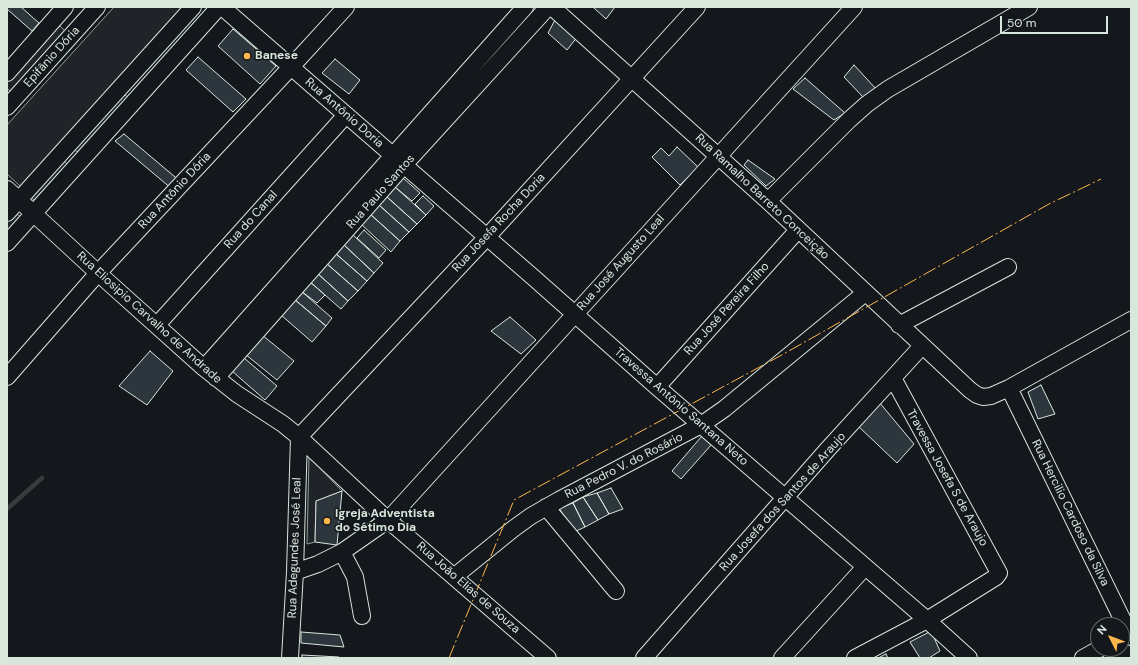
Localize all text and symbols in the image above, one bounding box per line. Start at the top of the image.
scale bar [1002,8,1110,34]
text: 50 m [1007,15,1036,31]
street label: Epifânio Dória [21,24,83,90]
place label: Banese [255,49,298,63]
marker: Banese [242,51,252,61]
street label: Rua Antônio Doria [302,75,386,151]
street label: Rua Ramalho Barreto Conceição [692,131,832,263]
street label: Rua Antônio Dória [136,150,214,232]
street label: Rua Paulo Santos [344,152,418,232]
street label: Rua Josefa Rocha Doria [449,171,549,275]
street label: Rua do Canal [221,188,281,252]
street label: Rua José Augusto Leal [574,212,668,314]
street label: Rua Eliosipio Carvalho de Andrade [74,249,224,387]
street label: Rua José Pereira Filho [681,259,773,359]
street label: Travessa Antônio Santana Neto [611,345,751,469]
street label: Travessa Josefa S de Araujo [903,407,991,549]
street label: Rua Pedro V. do Rosário [563,430,685,502]
street label: Rua Josefa dos Santos de Araujo [717,430,849,574]
street label: Rua Hercilio Cardoso da Silva [1028,437,1112,589]
street label: Rua Adegundes José Leal [285,477,305,619]
place label: Igreja Adventista do Sétimo Dia [335,507,435,535]
marker: Igreja Adventista do Sétimo Dia [322,516,332,526]
street label: Rua João Elias de Souza [413,539,523,637]
north arrow [1090,617,1130,657]
text: N [1094,622,1110,637]

